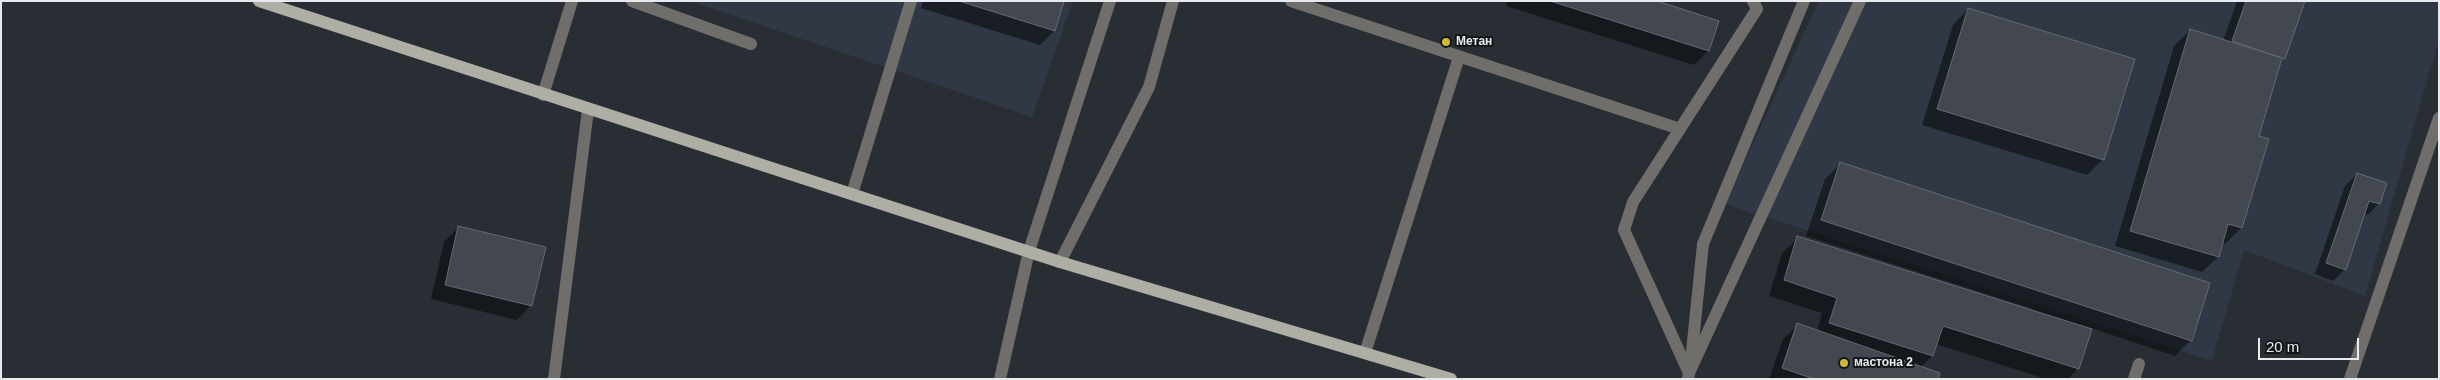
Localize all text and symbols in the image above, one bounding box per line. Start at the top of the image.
place label: Метан [1456,35,1492,49]
marker: Метан [1440,36,1452,48]
scale bar [2260,328,2361,360]
text: 20 m [2266,338,2299,355]
place label: мастона 2 [1854,356,1913,370]
marker: мастона 2 [1838,357,1850,369]

